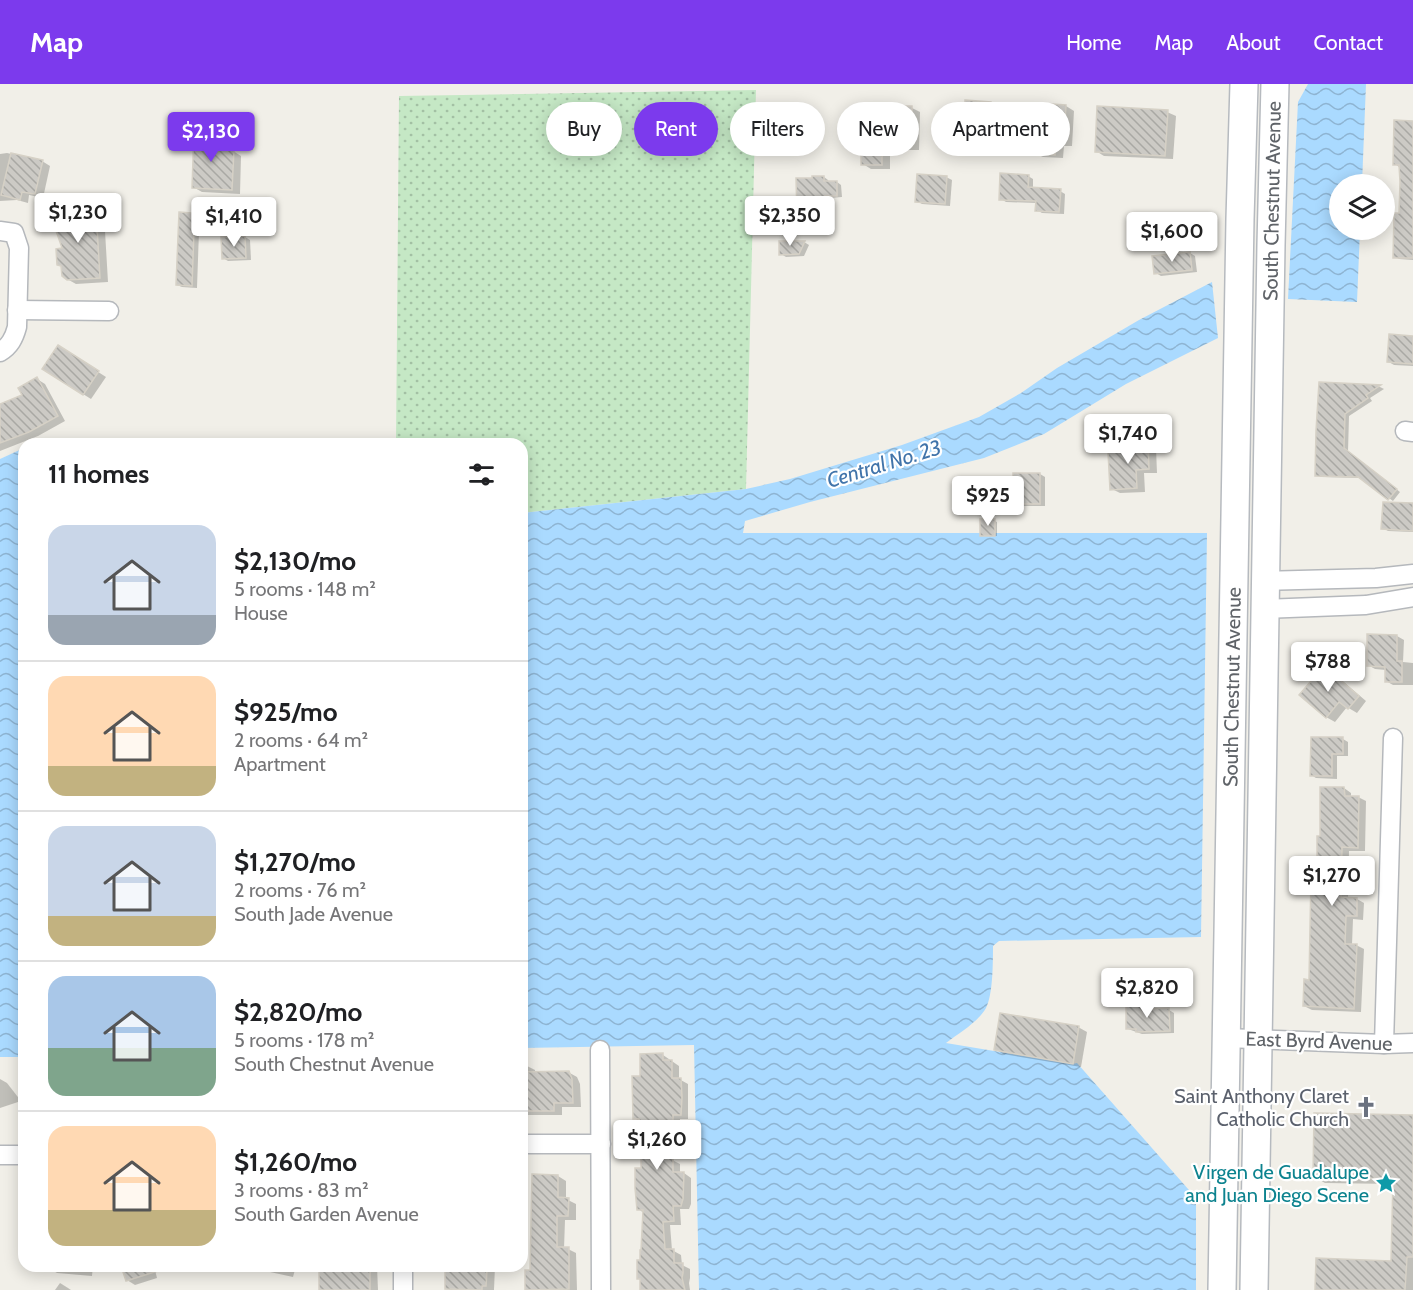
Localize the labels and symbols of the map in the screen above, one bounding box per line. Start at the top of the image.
street label: South Chestnut Avenue [1258,101,1286,301]
pin: $2,130 [162,112,260,163]
pin: $1,230 [29,193,127,244]
pin: $2,350 [741,196,839,247]
pin: $1,410 [185,197,283,248]
pin: $1,600 [1123,212,1221,263]
pin: $1,740 [1079,414,1177,465]
water label: Central No. 23 [824,434,944,493]
pin: $925 [952,476,1024,527]
street label: South Chestnut Avenue [1218,587,1246,787]
pin: $788 [1292,642,1364,693]
pin: $1,270 [1283,856,1381,907]
pin: $2,820 [1098,968,1196,1019]
street label: East Byrd Avenue [1245,1026,1393,1056]
place label: Saint Anthony Claret Catholic Church [1174,1084,1349,1131]
church icon: Saint Anthony Claret Catholic Church [1354,1095,1378,1119]
pin: $1,260 [608,1120,706,1171]
place label: Virgen de Guadalupe and Juan Diego Scene [1185,1160,1369,1207]
place icon: Virgen de Guadalupe and Juan Diego Scene [1374,1171,1398,1195]

